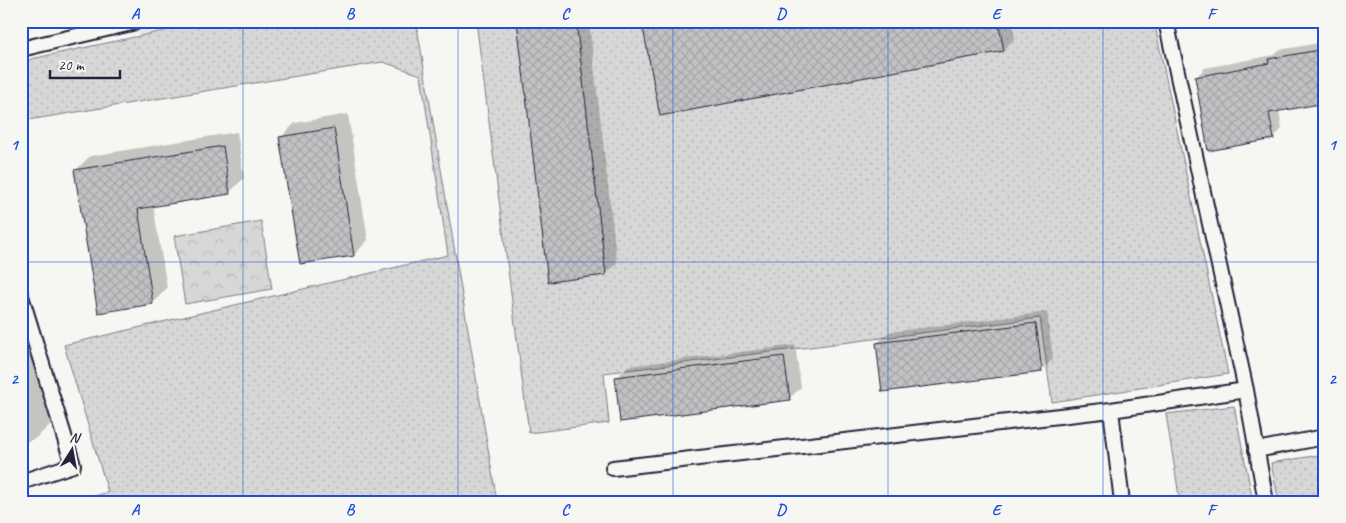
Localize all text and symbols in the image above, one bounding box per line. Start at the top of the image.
text: A [131,4,141,24]
text: B [346,4,356,24]
text: C [561,4,571,24]
text: D [776,4,787,24]
text: E [992,4,1003,24]
text: F [1207,4,1218,24]
scale bar [50,48,120,80]
text: 20 m [58,56,85,75]
text: 1 [10,135,19,155]
text: 1 [1328,135,1337,155]
text: 2 [10,369,19,389]
text: 2 [1328,369,1337,389]
north arrow [48,426,98,476]
text: N [69,429,83,447]
text: A [131,500,141,520]
text: B [346,500,356,520]
text: C [561,500,571,520]
text: D [776,500,787,520]
text: E [992,500,1003,520]
text: F [1207,500,1218,520]

